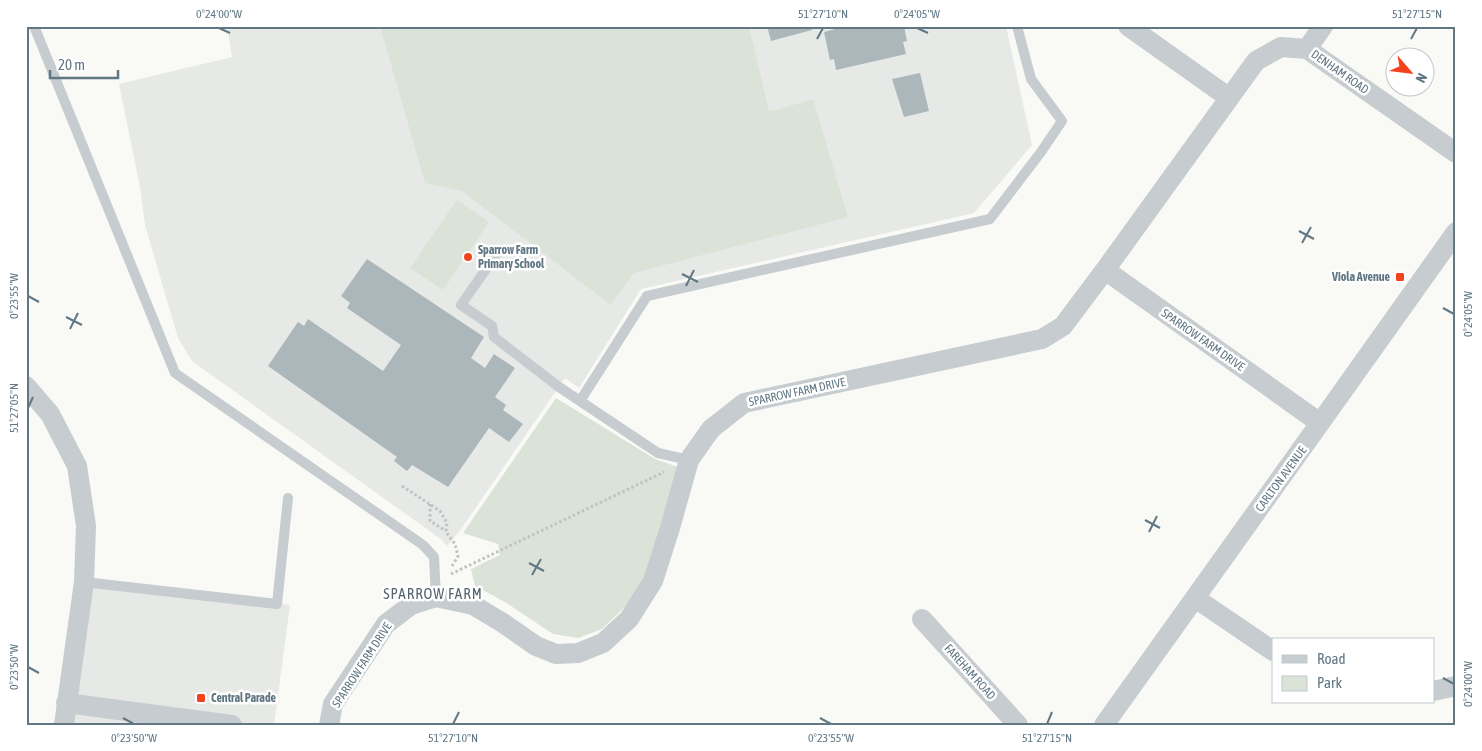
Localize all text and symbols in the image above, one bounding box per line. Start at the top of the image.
text: 0°24'00"W [196,7,242,21]
text: 51°27'10"N [798,7,848,21]
text: 0°24'05"W [894,7,940,21]
text: 51°27'15"N [1392,7,1442,21]
street label: DENHAM ROAD [1309,47,1372,97]
scale bar [50,48,118,80]
north arrow [1384,48,1434,98]
text: 20 m [58,56,85,73]
text: N [1412,71,1430,86]
place label: Sparrow Farm Primary School [478,243,545,271]
marker: Sparrow Farm Primary School [462,251,474,263]
place label: Viola Avenue [1331,270,1391,284]
marker: Viola Avenue [1394,271,1406,283]
text: 0°23'55"W [7,273,21,319]
text: 0°24'05"W [1461,291,1475,337]
street label: SPARROW FARM DRIVE [1159,306,1247,374]
street label: SPARROW FARM DRIVE [747,375,847,409]
text: 51°27'05"N [7,383,21,433]
street label: CARLTON AVENUE [1253,444,1309,514]
district label: SPARROW FARM [383,585,483,602]
street label: SPARROW FARM DRIVE [329,620,395,710]
legend [1272,638,1434,704]
street label: FAREHAM ROAD [942,641,999,703]
text: 0°23'50"W [7,644,21,690]
text: Road [1317,650,1346,667]
text: 0°24'00"W [1461,661,1475,707]
text: Park [1317,674,1342,691]
place label: Central Parade [211,691,277,705]
marker: Central Parade [195,692,207,704]
text: 0°23'50"W [111,731,157,745]
text: 51°27'10"N [428,731,478,745]
text: 0°23'55"W [808,731,854,745]
text: 51°27'15"N [1022,731,1072,745]

